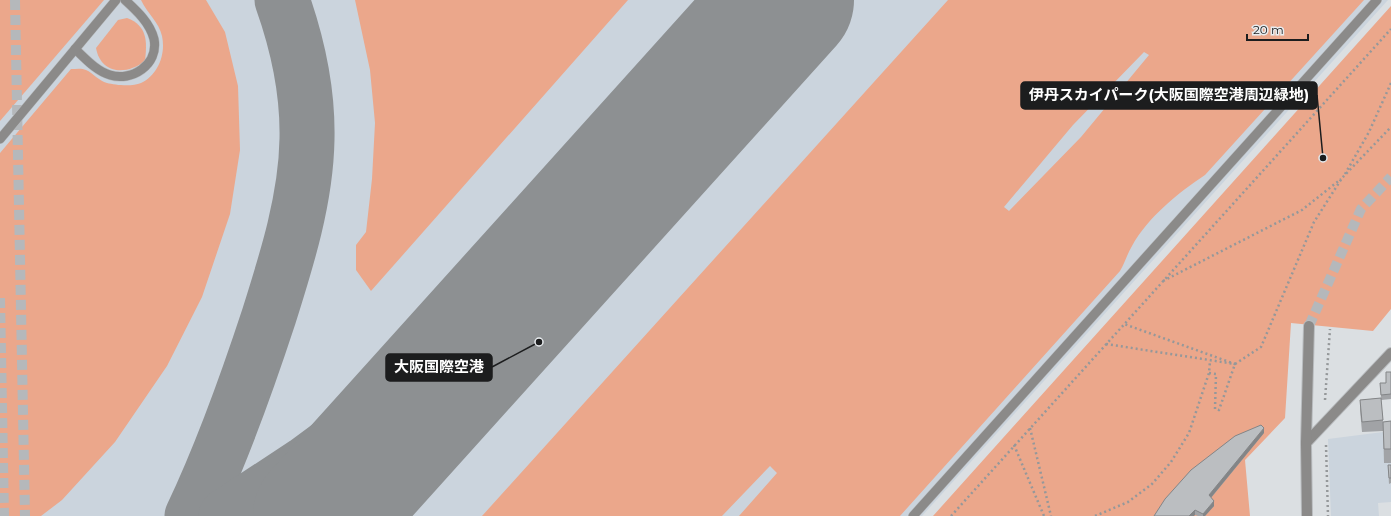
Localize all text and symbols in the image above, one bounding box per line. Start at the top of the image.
scale bar [1247,16,1308,42]
text: 20 m [1253,22,1284,37]
callout: 伊丹スカイパーク(大阪国際空港周辺緑地) [1021,82,1317,109]
text: 伊丹スカイパーク(大阪国際空港周辺緑地) [1029,85,1309,104]
callout: 大阪国際空港 [386,354,492,381]
text: 大阪国際空港 [394,357,484,376]

